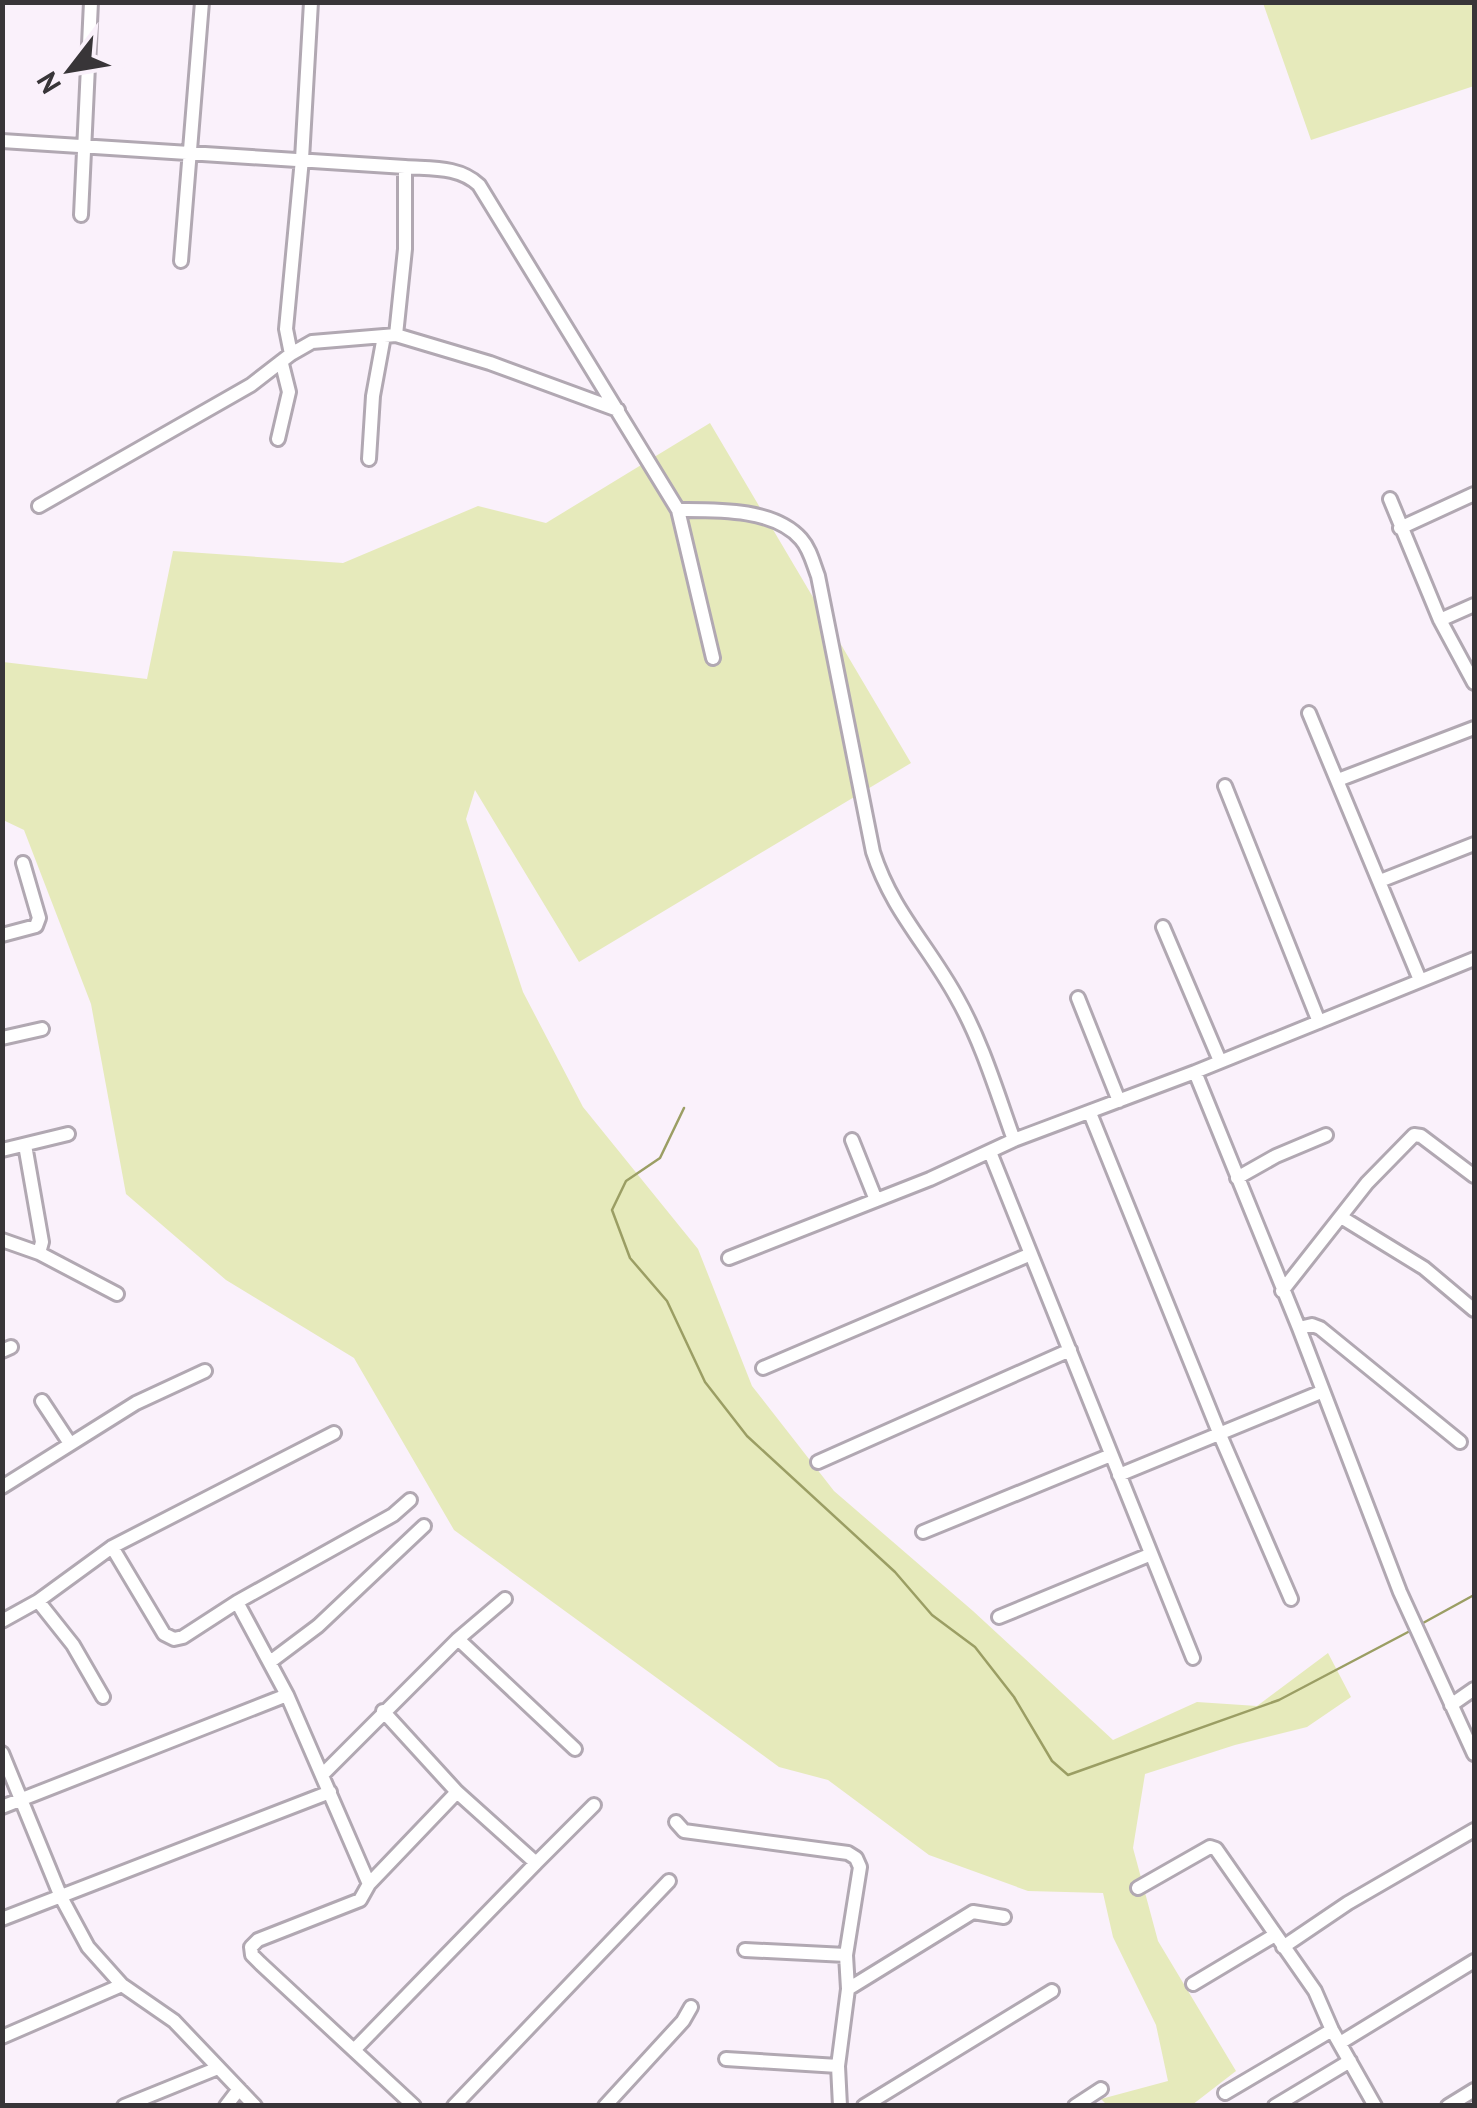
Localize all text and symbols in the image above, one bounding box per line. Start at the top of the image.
north arrow [20,20,120,120]
text: N [28,66,69,101]

